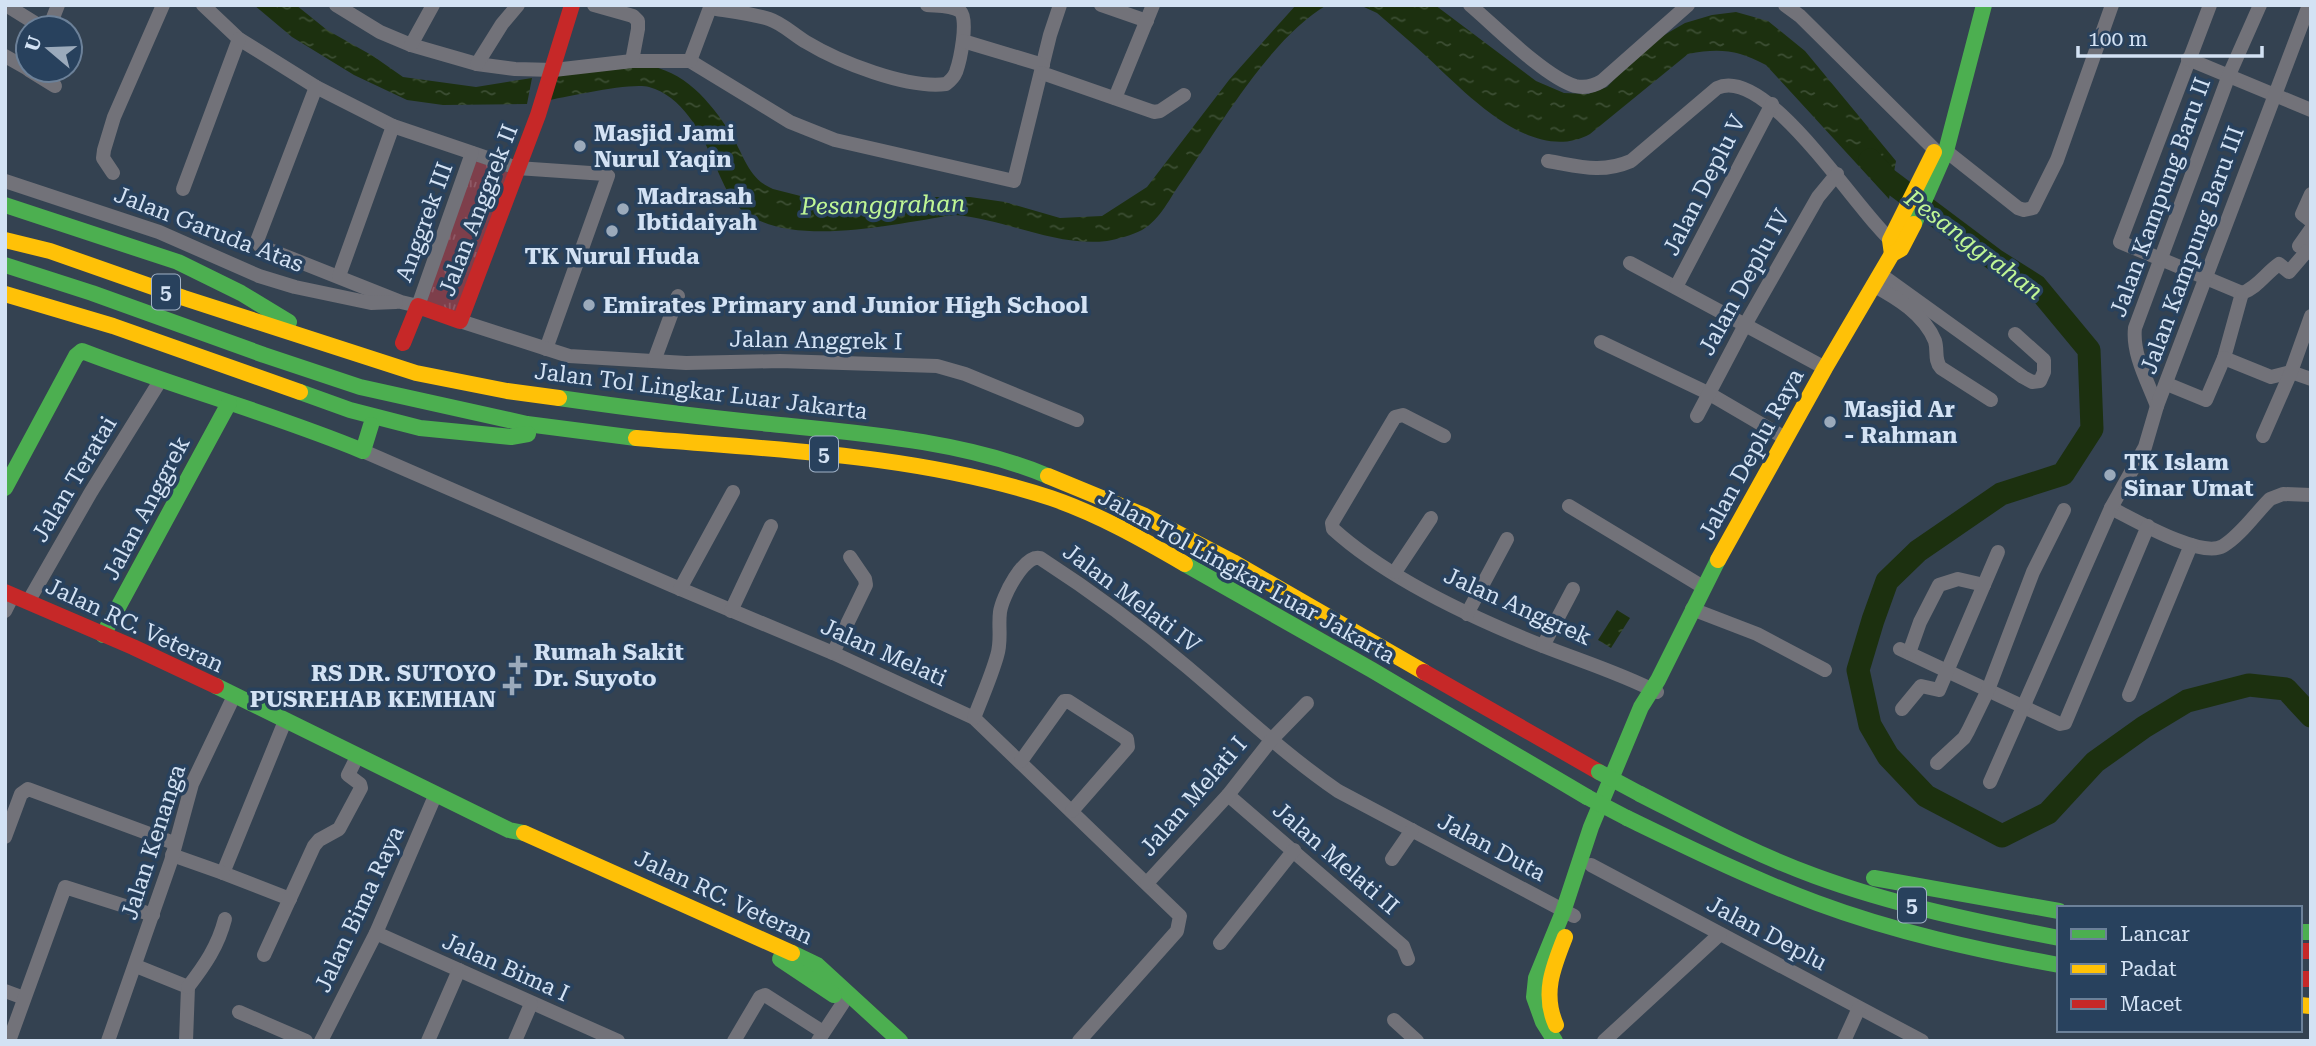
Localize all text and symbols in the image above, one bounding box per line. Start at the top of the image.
north arrow [14,14,84,84]
scale bar [2078,14,2262,58]
text: 100 m [2088,27,2148,51]
text: U [20,33,47,54]
street label: Jalan Kampung Baru II [2105,74,2216,321]
street label: Jalan Deplu V [1657,110,1751,260]
place label: Masjid Jami Nurul Yaqin [594,120,735,173]
street label: Jalan Anggrek II [433,121,524,300]
street label: Jalan Kampung Baru III [2135,123,2250,378]
marker: Masjid Jami Nurul Yaqin [572,138,588,154]
street label: Anggrek III [390,159,459,286]
street label: Jalan Garuda Atas [110,181,307,278]
place label: Madrasah Ibtidaiyah [637,183,758,236]
water label: Pesanggrahan [1899,184,2048,306]
water label: Pesanggrahan [799,190,966,220]
marker: Madrasah Ibtidaiyah [615,201,631,217]
street label: Jalan Deplu IV [1693,205,1796,360]
marker: TK Nurul Huda [604,223,620,239]
place label: TK Nurul Huda [525,243,700,270]
road number: 5 [152,274,180,310]
place label: Emirates Primary and Junior High School [603,292,1088,319]
marker: Emirates Primary and Junior High School [581,297,597,313]
street label: Jalan Anggrek I [729,325,903,356]
street label: Jalan Tol Lingkar Luar Jakarta [533,358,869,425]
street label: Jalan Deplu Raya [1693,364,1810,544]
place label: Masjid Ar - Rahman [1844,396,1958,449]
street label: Jalan Teratai [26,412,122,547]
marker: Masjid Ar - Rahman [1822,414,1838,430]
street label: Jalan Anggrek [97,432,196,585]
road number: 5 [810,436,838,472]
place label: TK Islam Sinar Umat [2124,449,2254,502]
marker: TK Islam Sinar Umat [2102,467,2118,483]
street label: Jalan Tol Lingkar Luar Jakarta [1094,483,1400,670]
street label: Jalan Melati IV [1058,538,1206,659]
street label: Jalan Anggrek [1440,562,1596,651]
street label: Jalan RC. Veteran [42,572,228,679]
street label: Jalan Melati [817,613,951,692]
place label: Rumah Sakit Dr. Suyoto [534,639,684,692]
marker: Rumah Sakit Dr. Suyoto [508,655,528,675]
place label: RS DR. SUTOYO PUSREHAB KEMHAN [250,660,496,713]
marker: RS DR. SUTOYO PUSREHAB KEMHAN [502,676,522,696]
street label: Jalan Melati I [1134,731,1252,861]
street label: Jalan Kenanga [116,761,191,923]
street label: Jalan Melati II [1267,797,1404,920]
street label: Jalan Duta [1433,808,1551,887]
street label: Jalan Bima Raya [309,821,410,997]
street label: Jalan RC. Veteran [631,844,817,951]
road number: 5 [1898,888,1926,922]
street label: Jalan Deplu [1702,891,1831,976]
legend [2057,906,2302,1032]
text: Lancar [2120,922,2190,946]
street label: Jalan Bima I [438,928,573,1007]
text: Padat [2120,957,2177,981]
text: Macet [2120,992,2182,1016]

